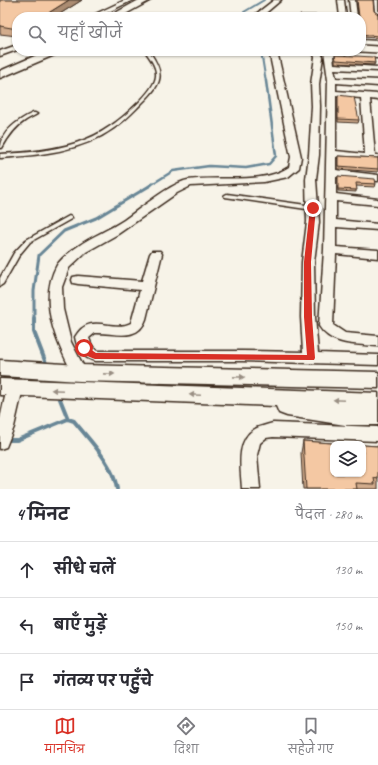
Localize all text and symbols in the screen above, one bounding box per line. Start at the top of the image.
search box [12,12,366,56]
icon: search [26,23,48,45]
text: यहाँ खोजें [58,24,122,43]
route end [304,199,322,217]
route start [75,339,93,357]
one-way arrow [103,371,116,377]
one-way arrow [233,374,246,380]
one-way arrow [50,387,63,393]
one-way arrow [189,392,201,399]
one-way arrow [333,397,345,404]
map controls [330,441,366,477]
button: layers [330,441,366,477]
text: 4 मिनट [16,504,69,525]
text: पैदल · 280 m [295,507,362,523]
icon: ahead [16,559,38,581]
text: सीधे चलें [54,560,115,579]
text: 130 m [334,562,362,578]
icon: left [16,615,38,637]
text: बाएँ मुड़ें [54,616,106,635]
text: 150 m [334,618,362,634]
icon: arrive [16,671,38,693]
text: गंतव्य पर पहुँचे [54,672,152,691]
tab: मानचित्र [45,715,85,761]
tab: दिशा [174,715,199,761]
tab: सहेजे गए [288,715,333,761]

